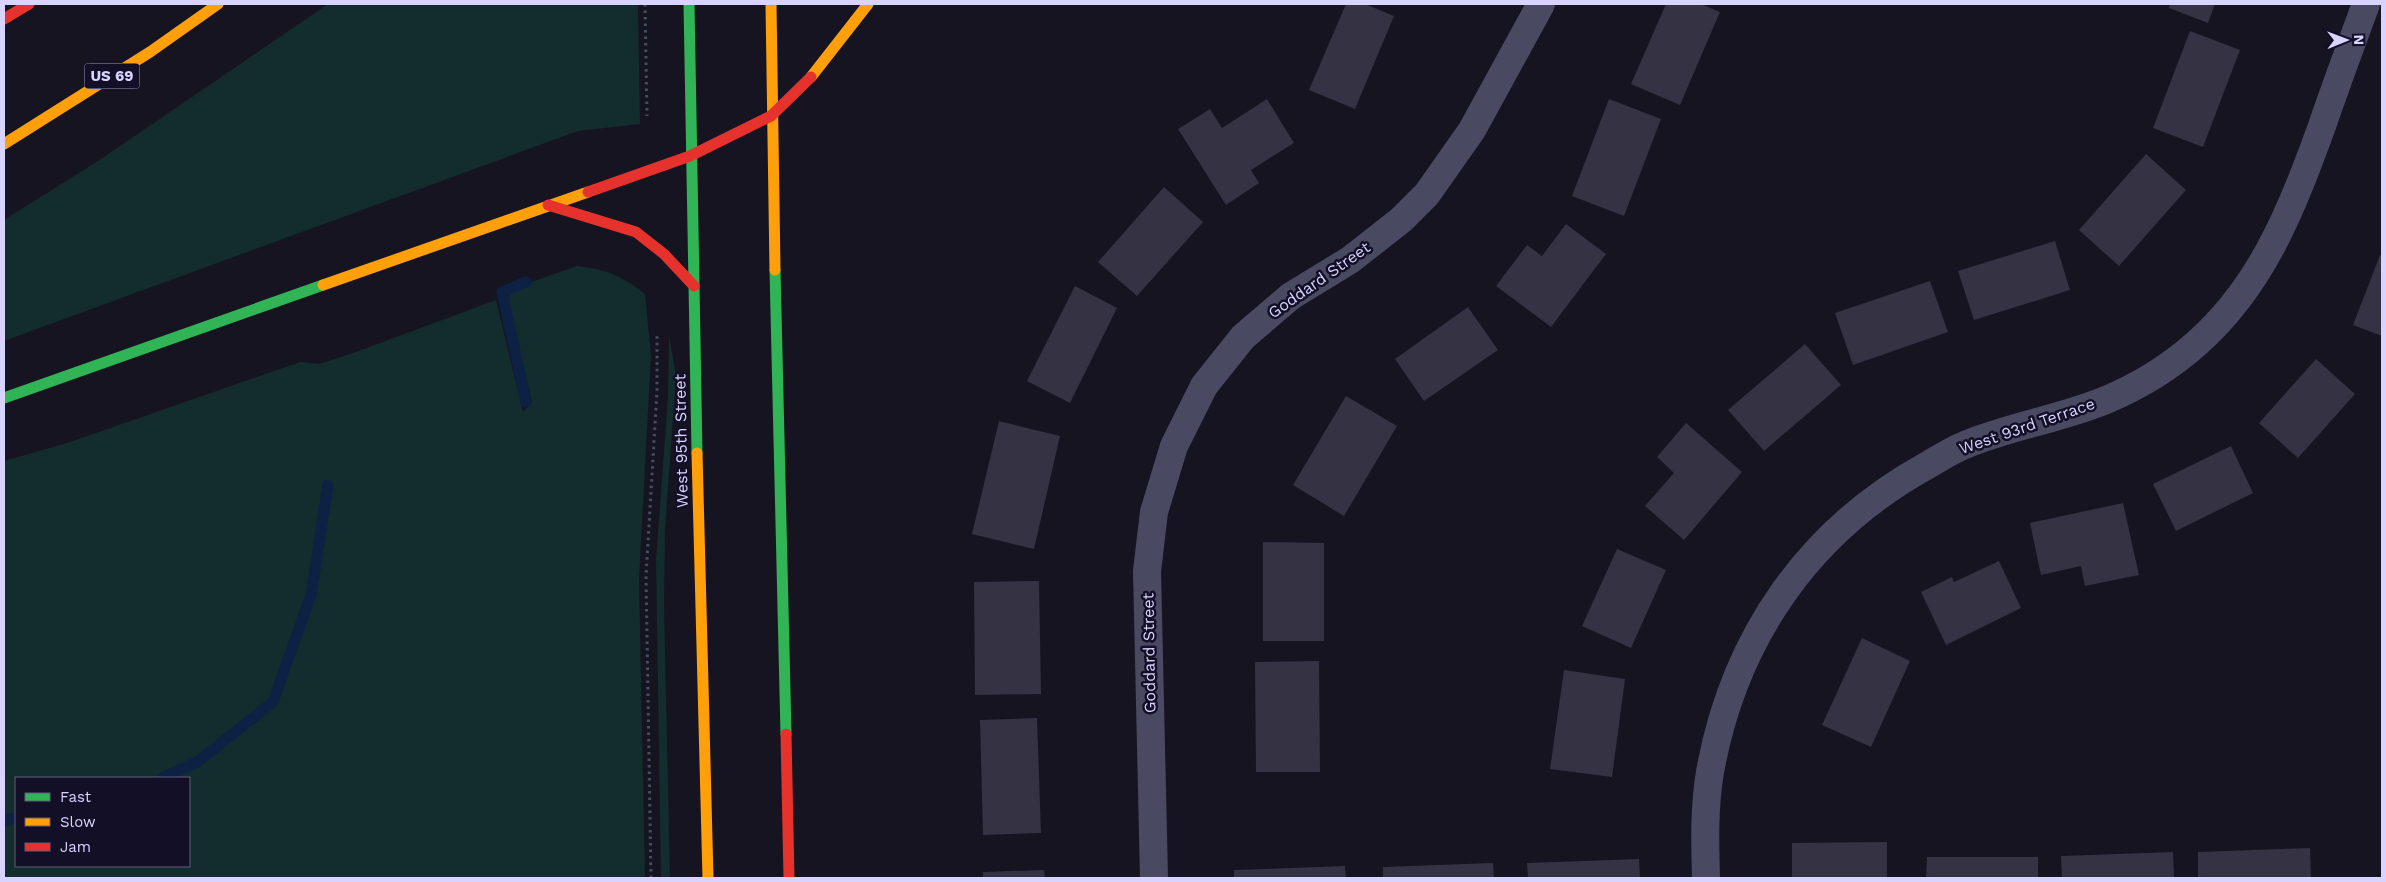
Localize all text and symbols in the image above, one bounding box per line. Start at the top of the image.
north arrow [2321,15,2371,65]
text: N [2351,34,2367,45]
road number: US 69 [84,64,140,88]
street label: Goddard Street [1264,238,1374,322]
street label: West 95th Street [670,374,692,508]
street label: West 93rd Terrace [1957,394,2097,458]
street label: Goddard Street [1138,592,1160,713]
legend [15,777,190,867]
text: Fast [60,788,92,806]
text: Slow [60,813,96,831]
text: Jam [60,838,91,856]

